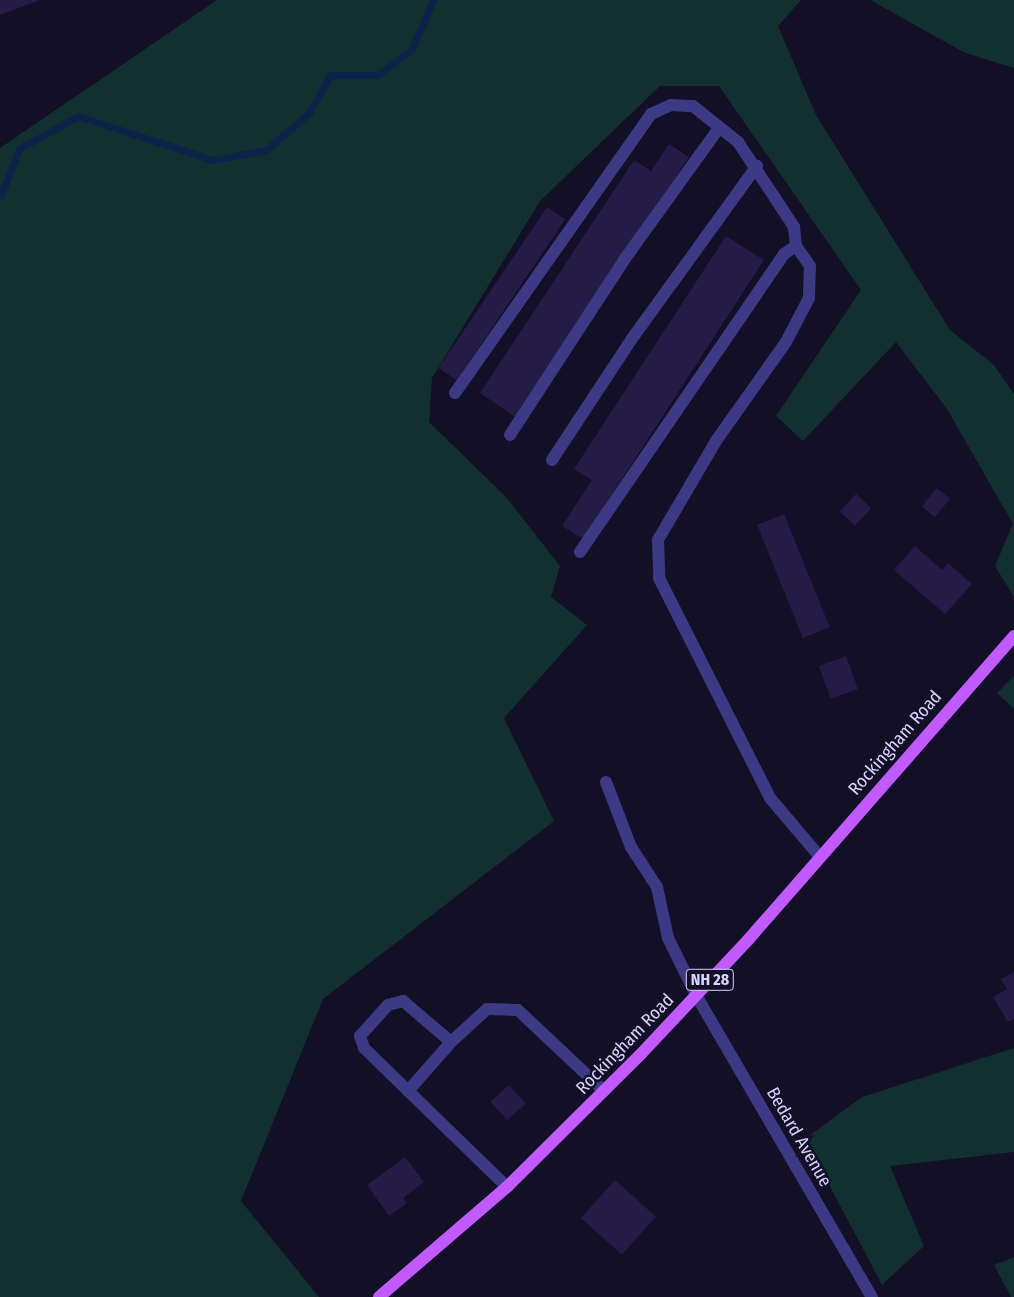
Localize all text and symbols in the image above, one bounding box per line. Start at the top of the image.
street label: Rockingham Road [844,686,946,800]
road number: NH 28 [685,966,735,994]
street label: Rockingham Road [572,989,678,1099]
street label: Bedard Avenue [762,1084,836,1190]

